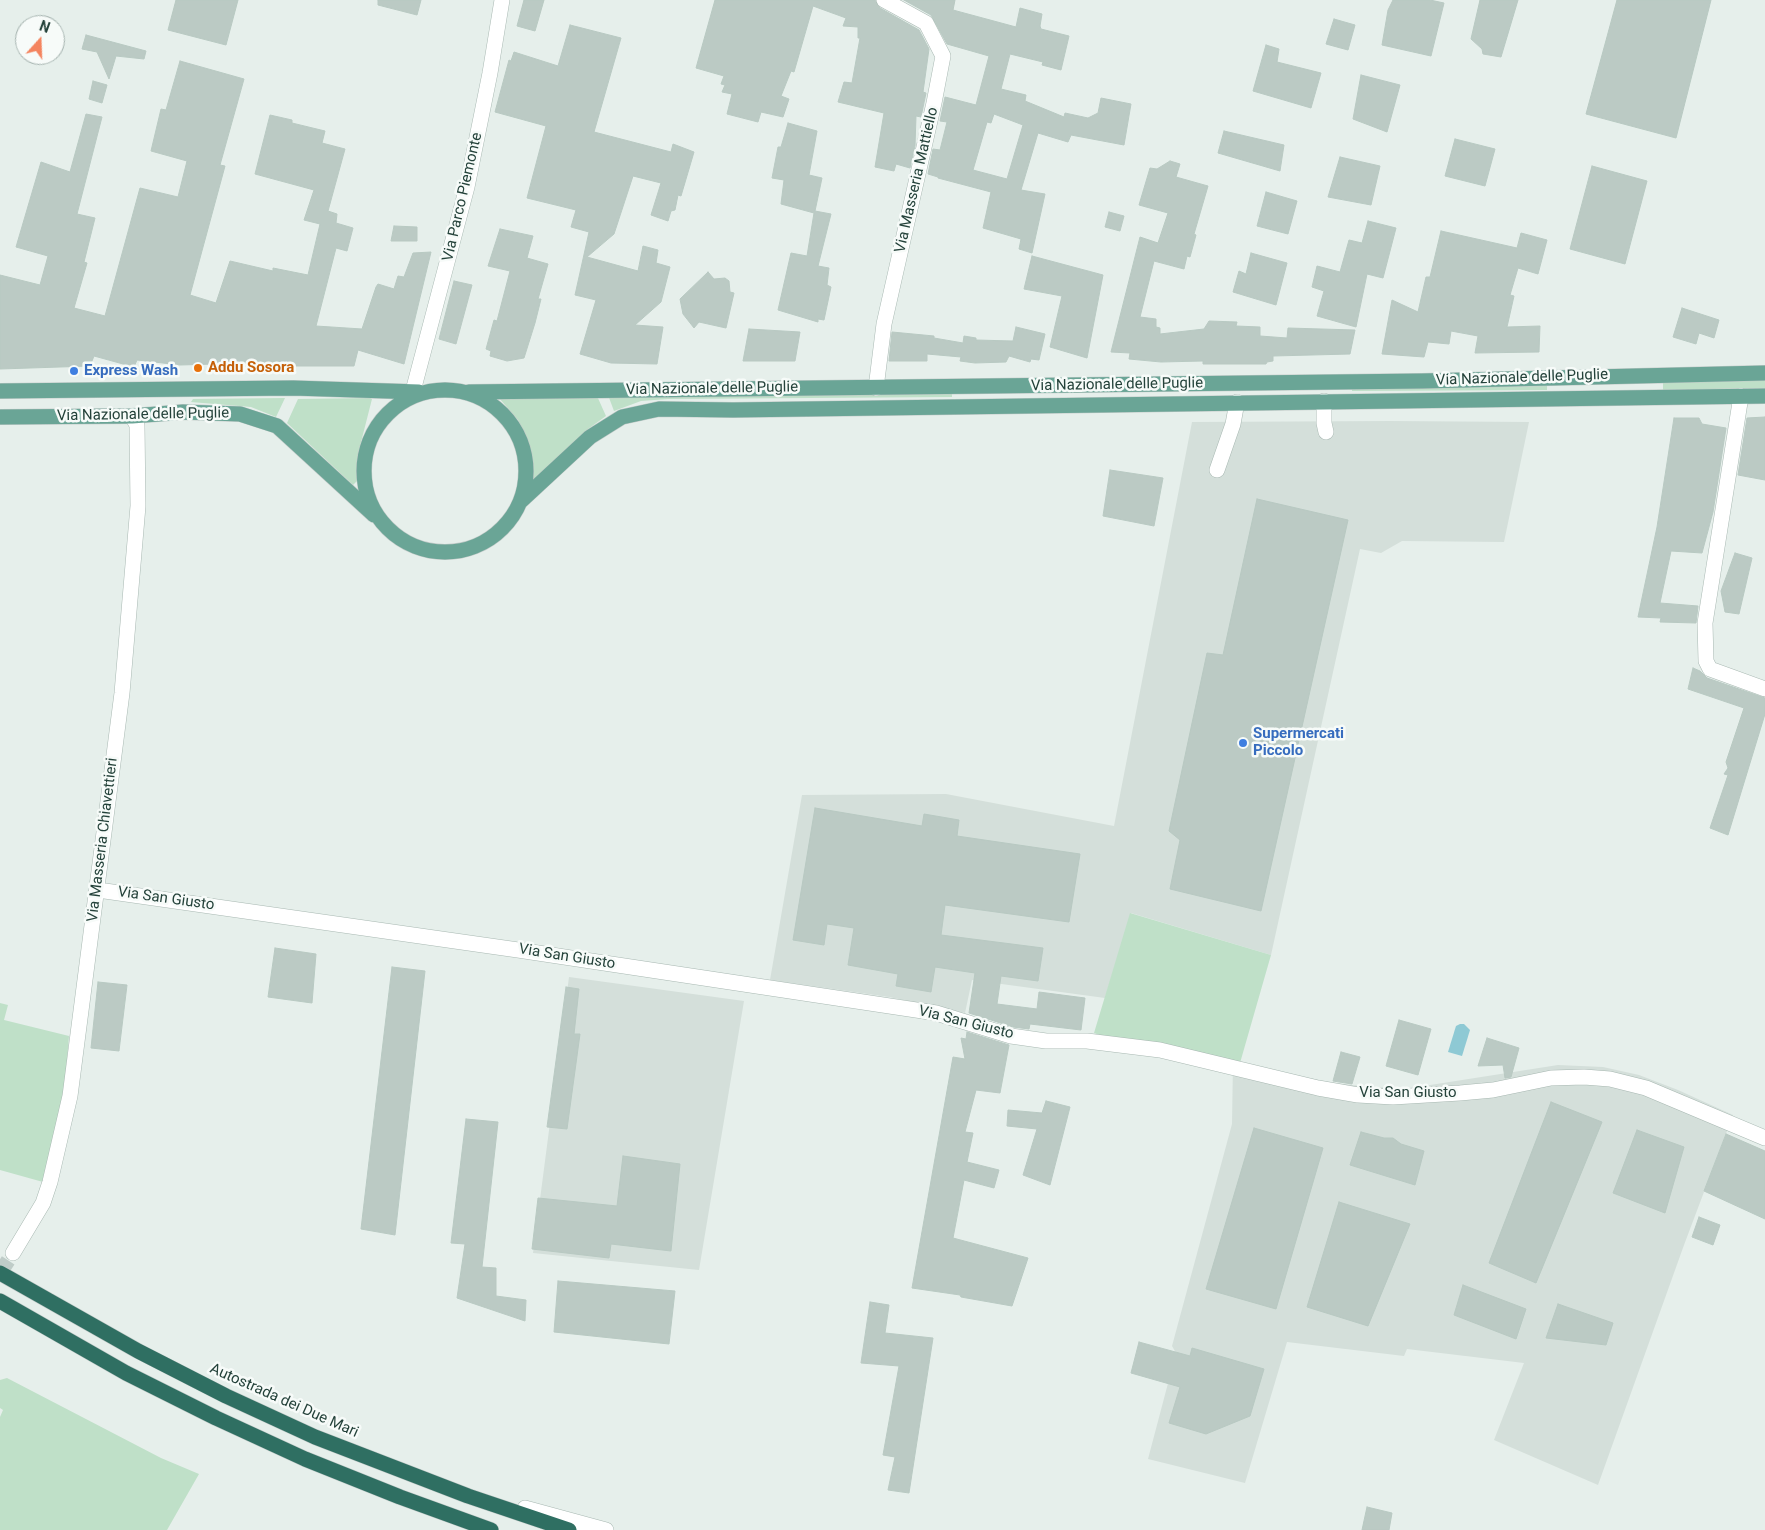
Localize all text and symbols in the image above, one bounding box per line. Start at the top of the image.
north arrow [15,15,65,65]
text: N [37,18,52,36]
street label: Via Masseria Mattiello [891,105,943,255]
street label: Via Parco Piemonte [439,131,487,263]
place label: Addu Sosora [208,359,294,377]
place label: Express Wash [84,362,178,380]
marker: Addu Sosora [192,362,204,374]
marker: Express Wash [68,365,80,377]
street label: Via Nazionale delle Puglie [1436,366,1608,390]
street label: Via Nazionale delle Puglie [1031,374,1203,396]
street label: Via Nazionale delle Puglie [626,378,798,400]
street label: Via Nazionale delle Puglie [57,404,229,426]
place label: Supermercati Piccolo [1253,725,1344,760]
marker: Supermercati Piccolo [1237,737,1249,749]
street label: Via Masseria Chiavettieri [84,757,122,923]
street label: Via San Giusto [117,883,215,915]
street label: Via San Giusto [518,940,616,974]
street label: Via San Giusto [917,1002,1015,1044]
street label: Via San Giusto [1359,1084,1457,1102]
street label: Autostrada dei Due Mari [207,1360,361,1442]

